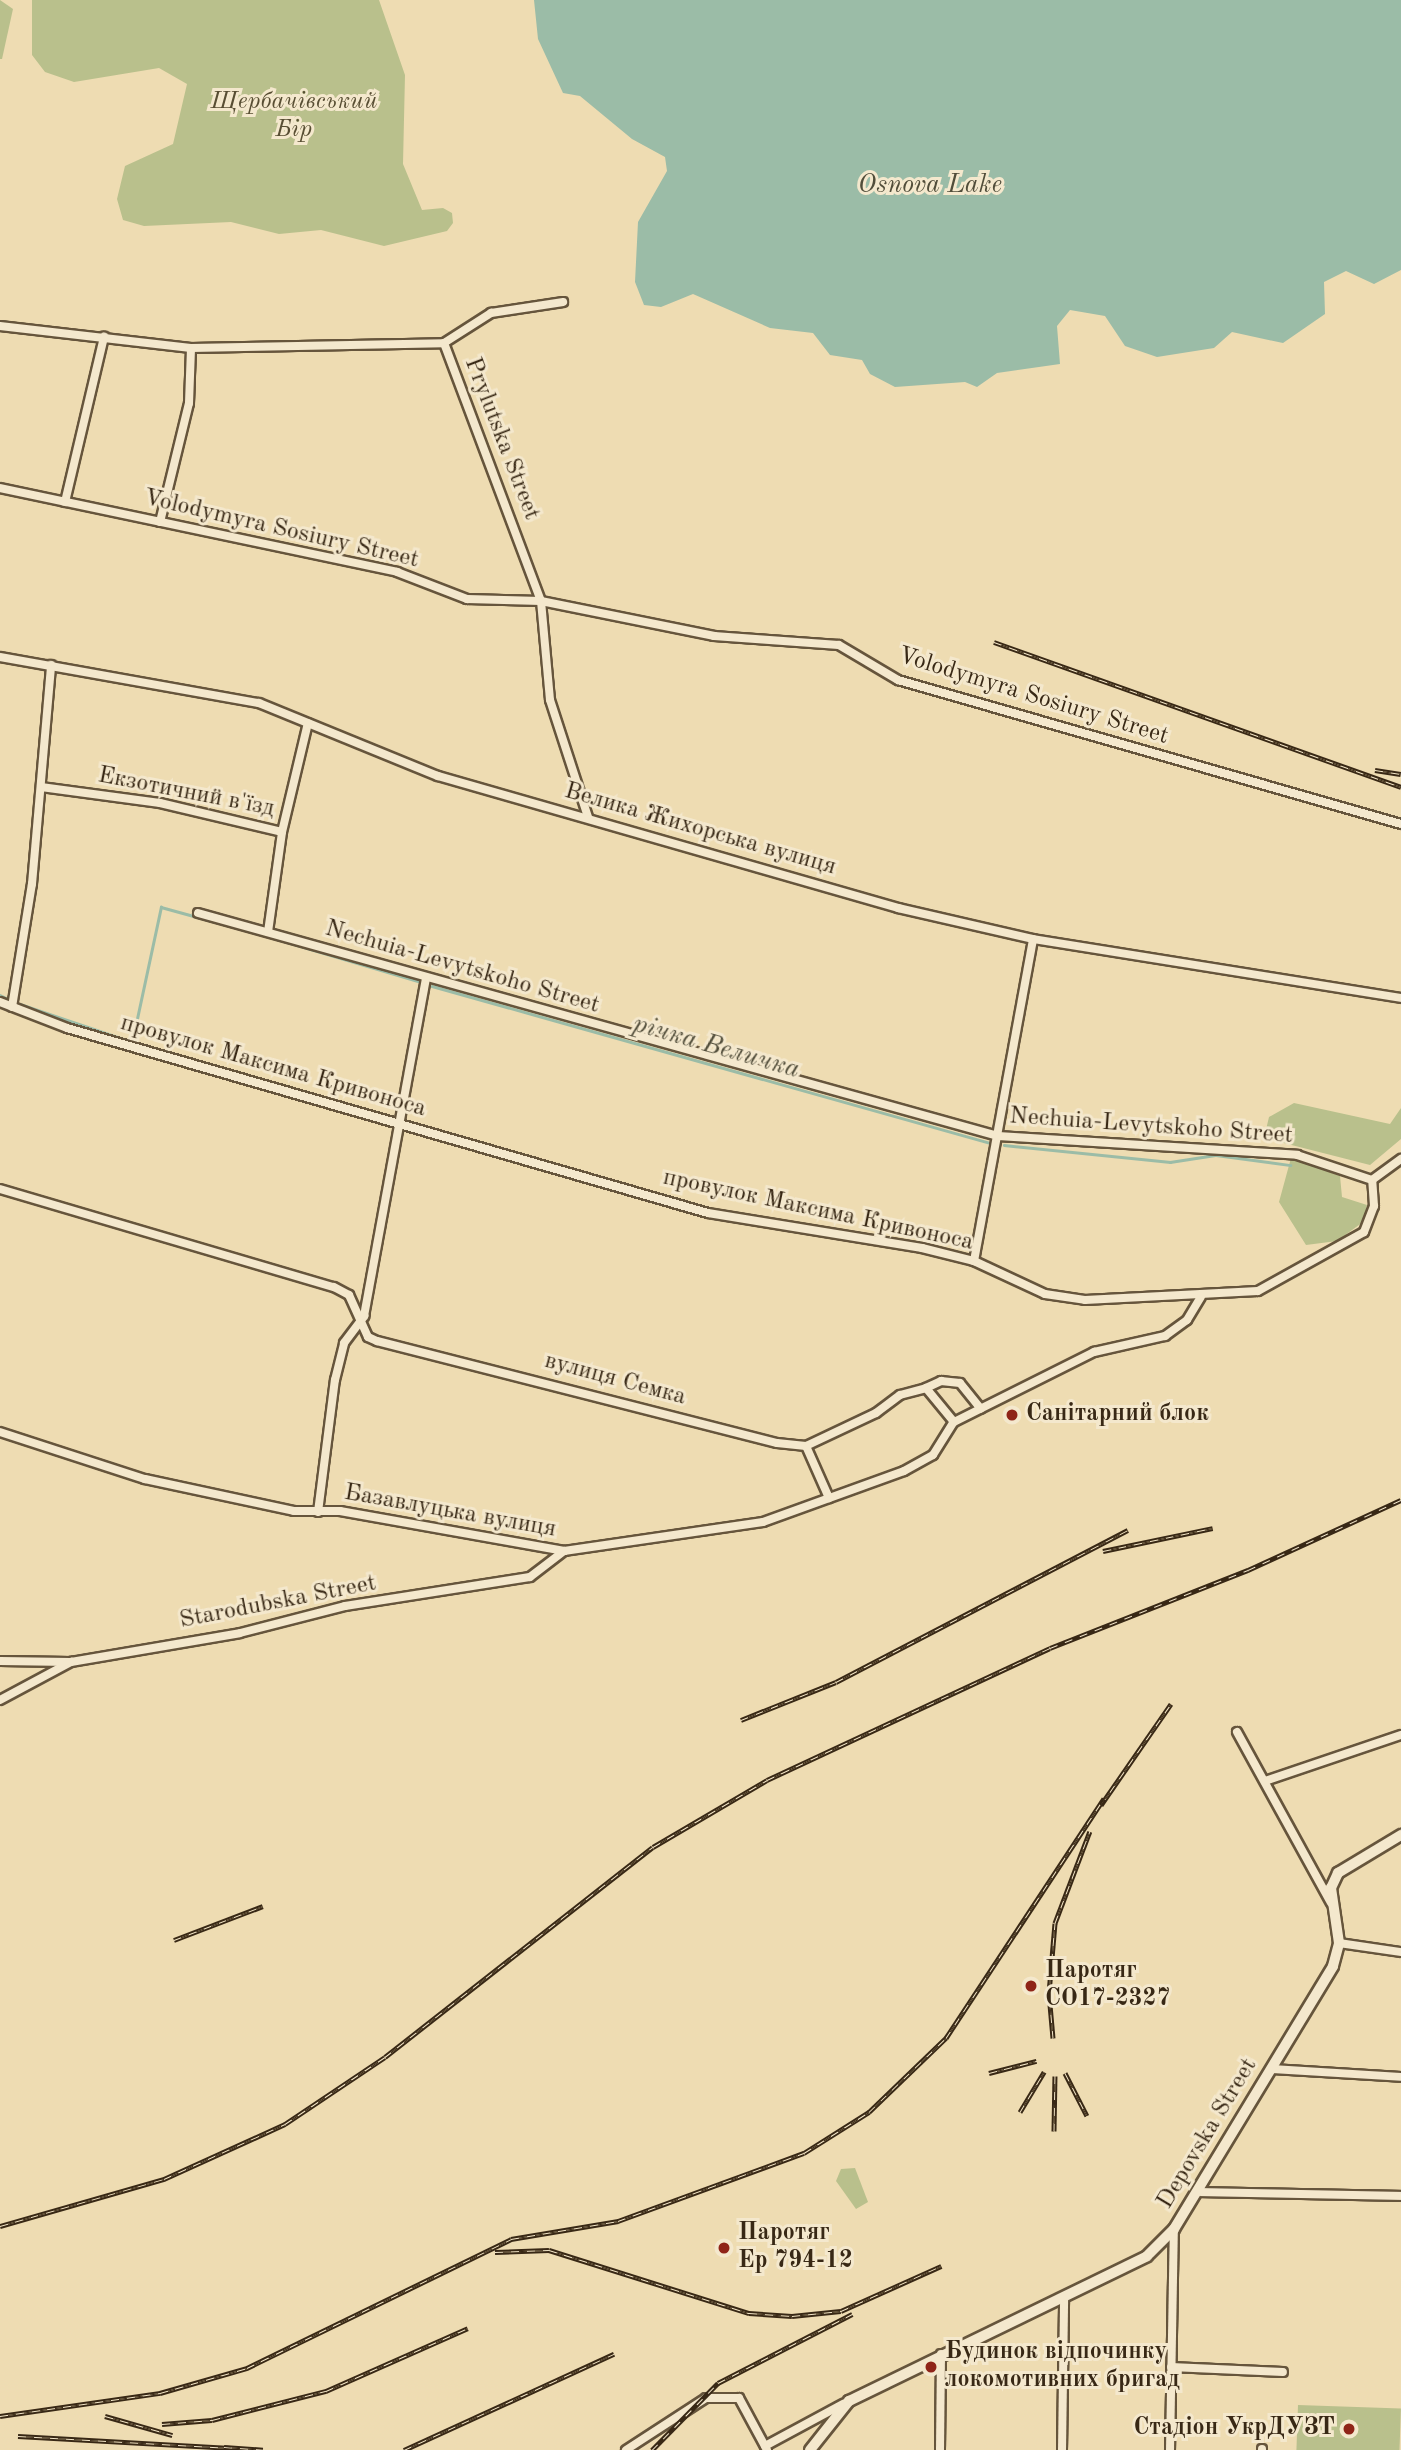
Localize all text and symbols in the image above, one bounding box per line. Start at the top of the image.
park label: Щербачівський Бір [210,89,378,145]
water label: Osnova Lake [858,170,1002,202]
street label: Prylutska Street [457,354,545,524]
street label: Volodymyra Sosiury Street [141,484,421,576]
street label: Volodymyra Sosiury Street [894,642,1172,752]
street label: Екзотичний в'їзд [95,762,277,824]
street label: Велика Жихорська вулиця [561,777,839,883]
street label: Nechuia-Levytskoho Street [321,915,603,1021]
water label: річка Величка [629,1009,803,1087]
street label: провулок Максима Кривоноса [117,1010,429,1124]
street label: Nechuia-Levytskoho Street [1008,1103,1294,1151]
street label: провулок Максима Кривоноса [660,1164,976,1258]
street label: вулиця Семка [541,1347,689,1413]
place label: Санітарний блок [1026,1401,1209,1429]
marker: Санітарний блок [1004,1407,1020,1423]
street label: Базавлуцька вулиця [342,1479,558,1545]
street label: Starodubska Street [177,1570,379,1636]
place label: Паротяг СО17-2327 [1045,1958,1170,2014]
marker: Паротяг СО17-2327 [1023,1978,1039,1994]
street label: Depovska Street [1152,2053,1264,2215]
place label: Паротяг Ер 794-12 [738,2220,853,2276]
marker: Паротяг Ер 794-12 [716,2240,732,2256]
place label: Будинок відпочинку локомотивних бригад [945,2339,1180,2395]
marker: Будинок відпочинку локомотивних бригад [923,2359,939,2375]
place label: Стадіон УкрДУЗТ [1133,2415,1335,2443]
marker: Стадіон УкрДУЗТ [1341,2421,1357,2437]

